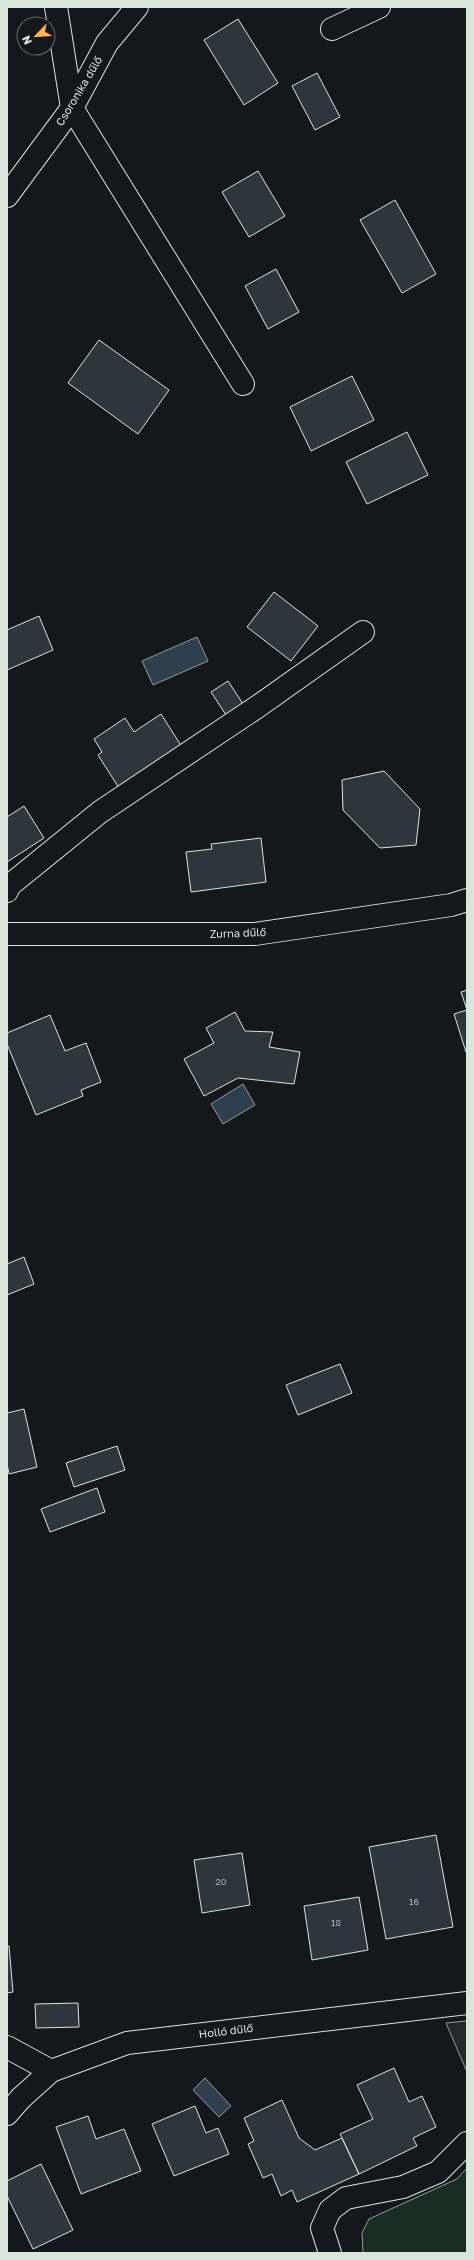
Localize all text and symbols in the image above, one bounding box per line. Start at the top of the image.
north arrow [16,16,56,56]
text: N [19,34,34,47]
street label: Csoronika dűlő [53,53,105,128]
street label: Zurna dűlő [210,925,267,940]
house number: 20 [216,1876,227,1887]
house number: 16 [409,1896,419,1907]
house number: 18 [331,1917,341,1928]
street label: Holló dűlő [198,2021,254,2040]

